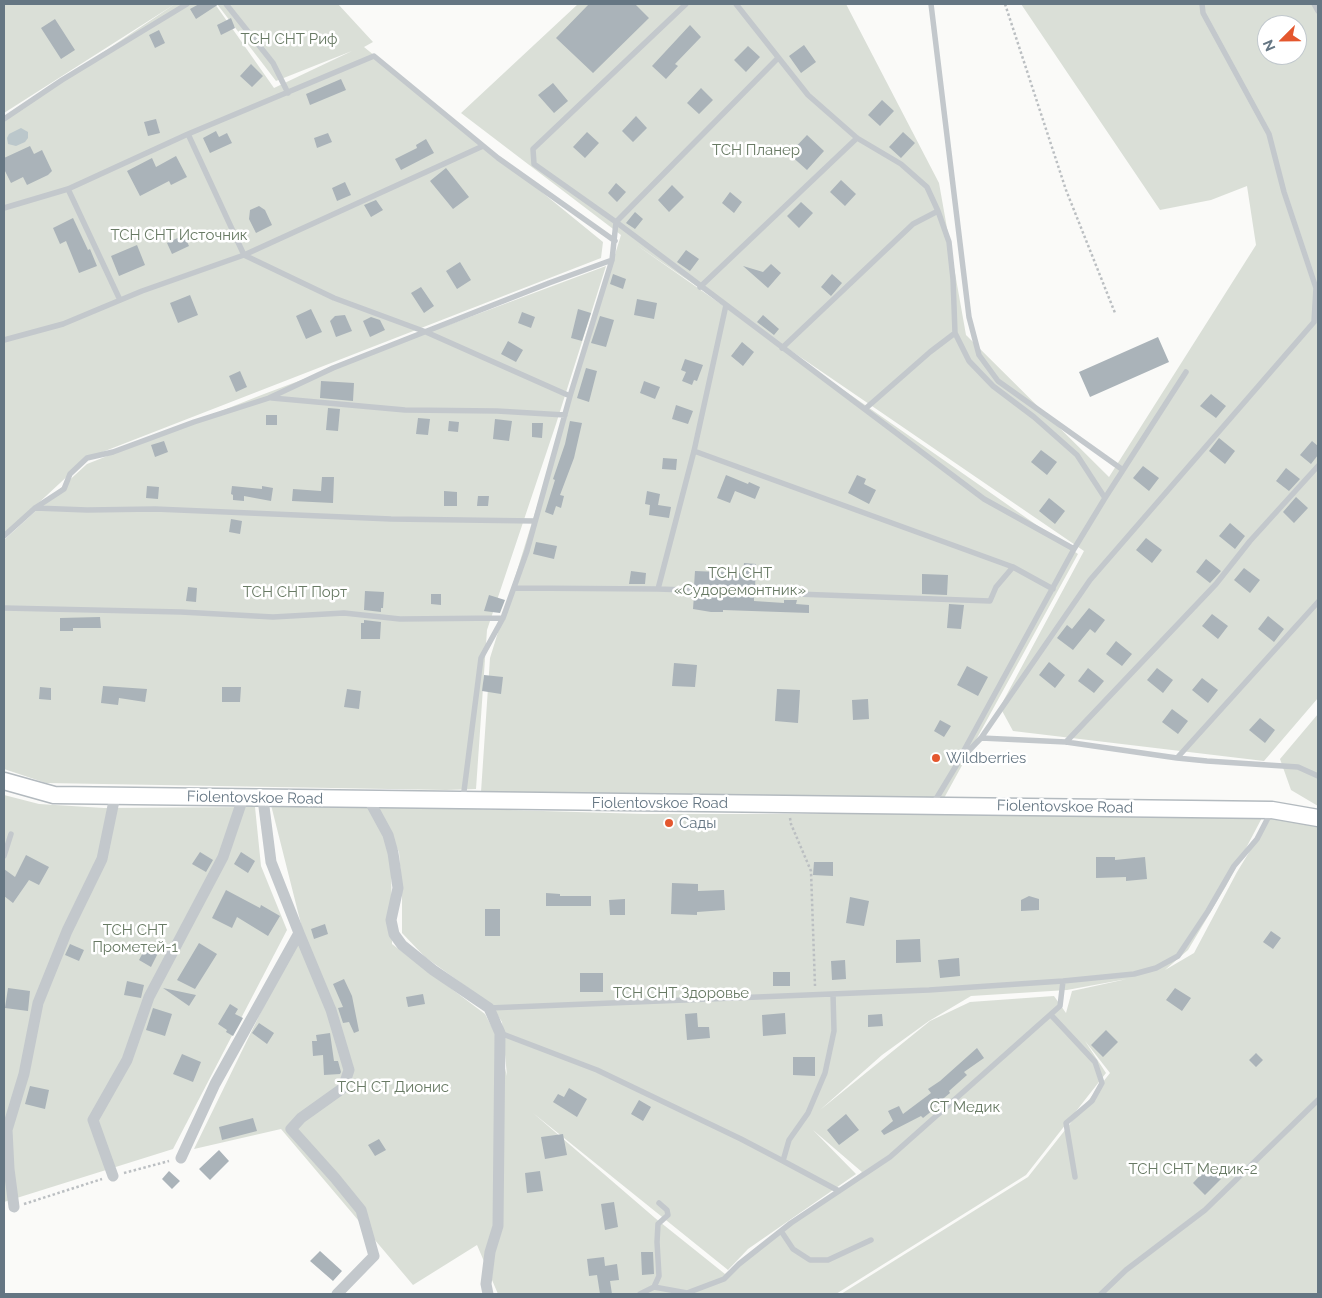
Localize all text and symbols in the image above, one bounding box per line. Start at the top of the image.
north arrow [1257,15,1307,65]
park label: ТСН СНТ Риф [240,30,338,48]
text: N [1260,37,1279,54]
park label: ТСН Планер [712,141,800,159]
park label: ТСН СНТ Источник [110,226,248,244]
park label: ТСН СНТ «Судоремонтник» [674,564,806,599]
park label: ТСН СНТ Порт [243,583,347,601]
place label: Wildberries [946,749,1026,767]
marker: Wildberries [930,752,942,764]
street label: Fiolentovskoe Road [187,788,323,808]
street label: Fiolentovskoe Road [592,794,728,812]
street label: Fiolentovskoe Road [997,797,1133,817]
place label: Сады [679,814,716,832]
marker: Сады [663,817,675,829]
park label: ТСН СНТ Прометей-1 [92,921,178,956]
park label: ТСН СНТ Здоровье [613,984,749,1002]
park label: ТСН СТ Дионис [337,1078,449,1096]
park label: СТ Медик [930,1098,1000,1116]
park label: ТСН СНТ Медик-2 [1129,1160,1257,1178]

